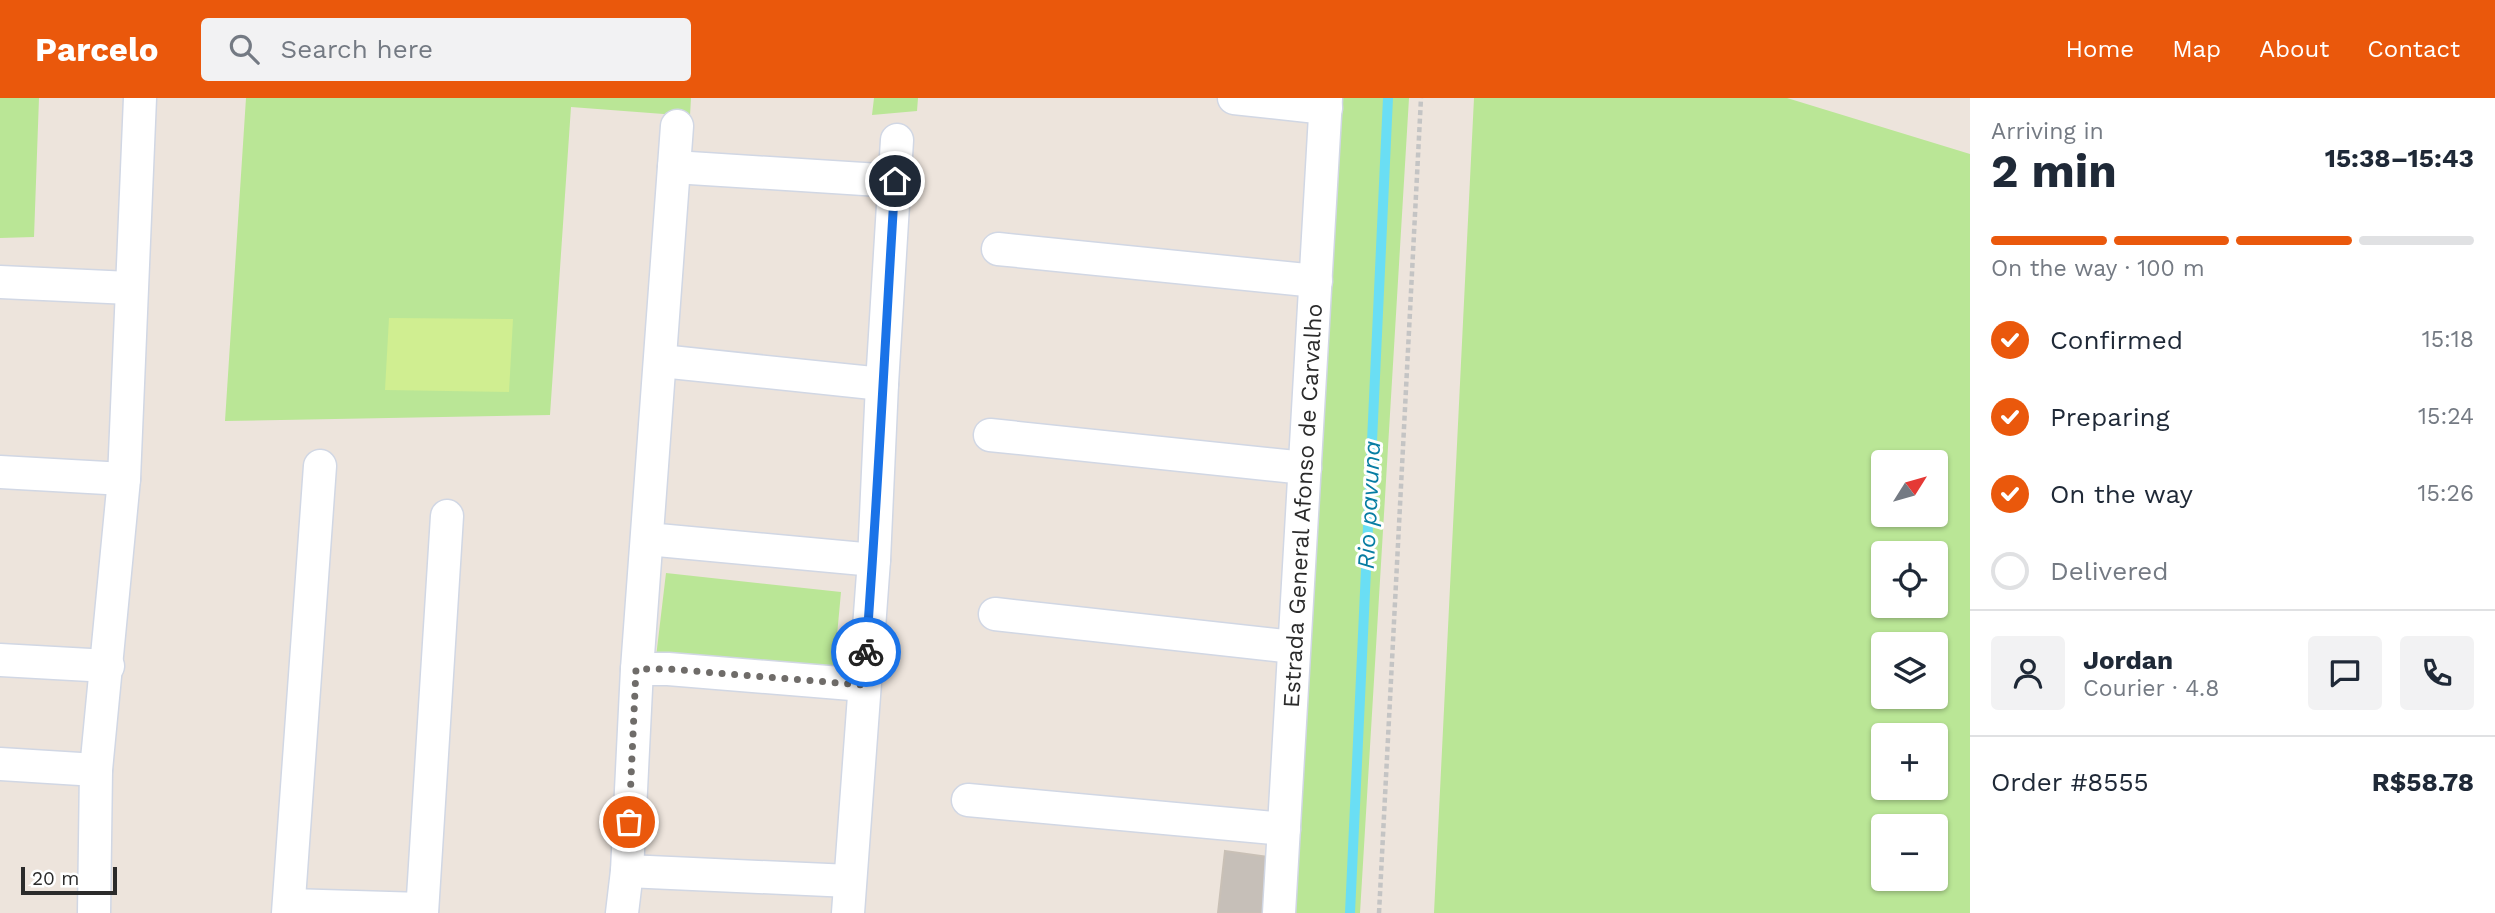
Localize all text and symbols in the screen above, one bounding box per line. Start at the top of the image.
search box [201,18,691,81]
text: Parcelo [35,30,159,69]
icon: search [225,30,263,68]
text: Search here [281,34,433,64]
text: Home [2066,35,2134,63]
text: Map [2172,35,2221,63]
text: About [2259,35,2329,63]
text: Contact [2367,35,2460,63]
text: Arriving in [1991,118,2104,145]
text: 15:38–15:43 [2325,143,2474,173]
text: 2 min [1991,144,2117,198]
pin [865,151,925,211]
icon: home [876,162,914,200]
text: On the way · 100 m [1991,255,2205,282]
street label: Estrada General Afonso de Carvalho [1277,303,1328,709]
icon: check [1991,321,2029,359]
text: Confirmed [2050,325,2183,355]
text: 15:18 [2422,326,2474,353]
icon: check [1991,398,2029,436]
text: Preparing [2050,402,2170,432]
text: 15:24 [2418,403,2474,430]
water label: Rio pavuna [1352,440,1386,570]
north arrow [1871,450,1948,527]
map controls [1871,450,1948,891]
icon: check [1991,475,2029,513]
text: On the way [2050,479,2193,509]
text: 15:26 [2417,480,2474,507]
button: locate [1871,541,1948,618]
text: Delivered [2050,556,2169,586]
courier [831,617,901,687]
button: layers [1871,632,1948,709]
icon: bike [847,633,885,671]
button: person [1991,636,2065,710]
button: chat [2308,636,2382,710]
button: phone [2400,636,2474,710]
text: Jordan [2083,645,2173,675]
text: Courier · 4.8 [2083,675,2219,702]
button: + [1871,723,1948,800]
text: Order #8555 [1991,767,2149,797]
text: R$58.78 [2372,767,2474,797]
pin [599,792,659,852]
icon: bag [610,803,648,841]
button: − [1871,814,1948,891]
scale bar [21,864,117,896]
text: 20 m [32,867,79,890]

